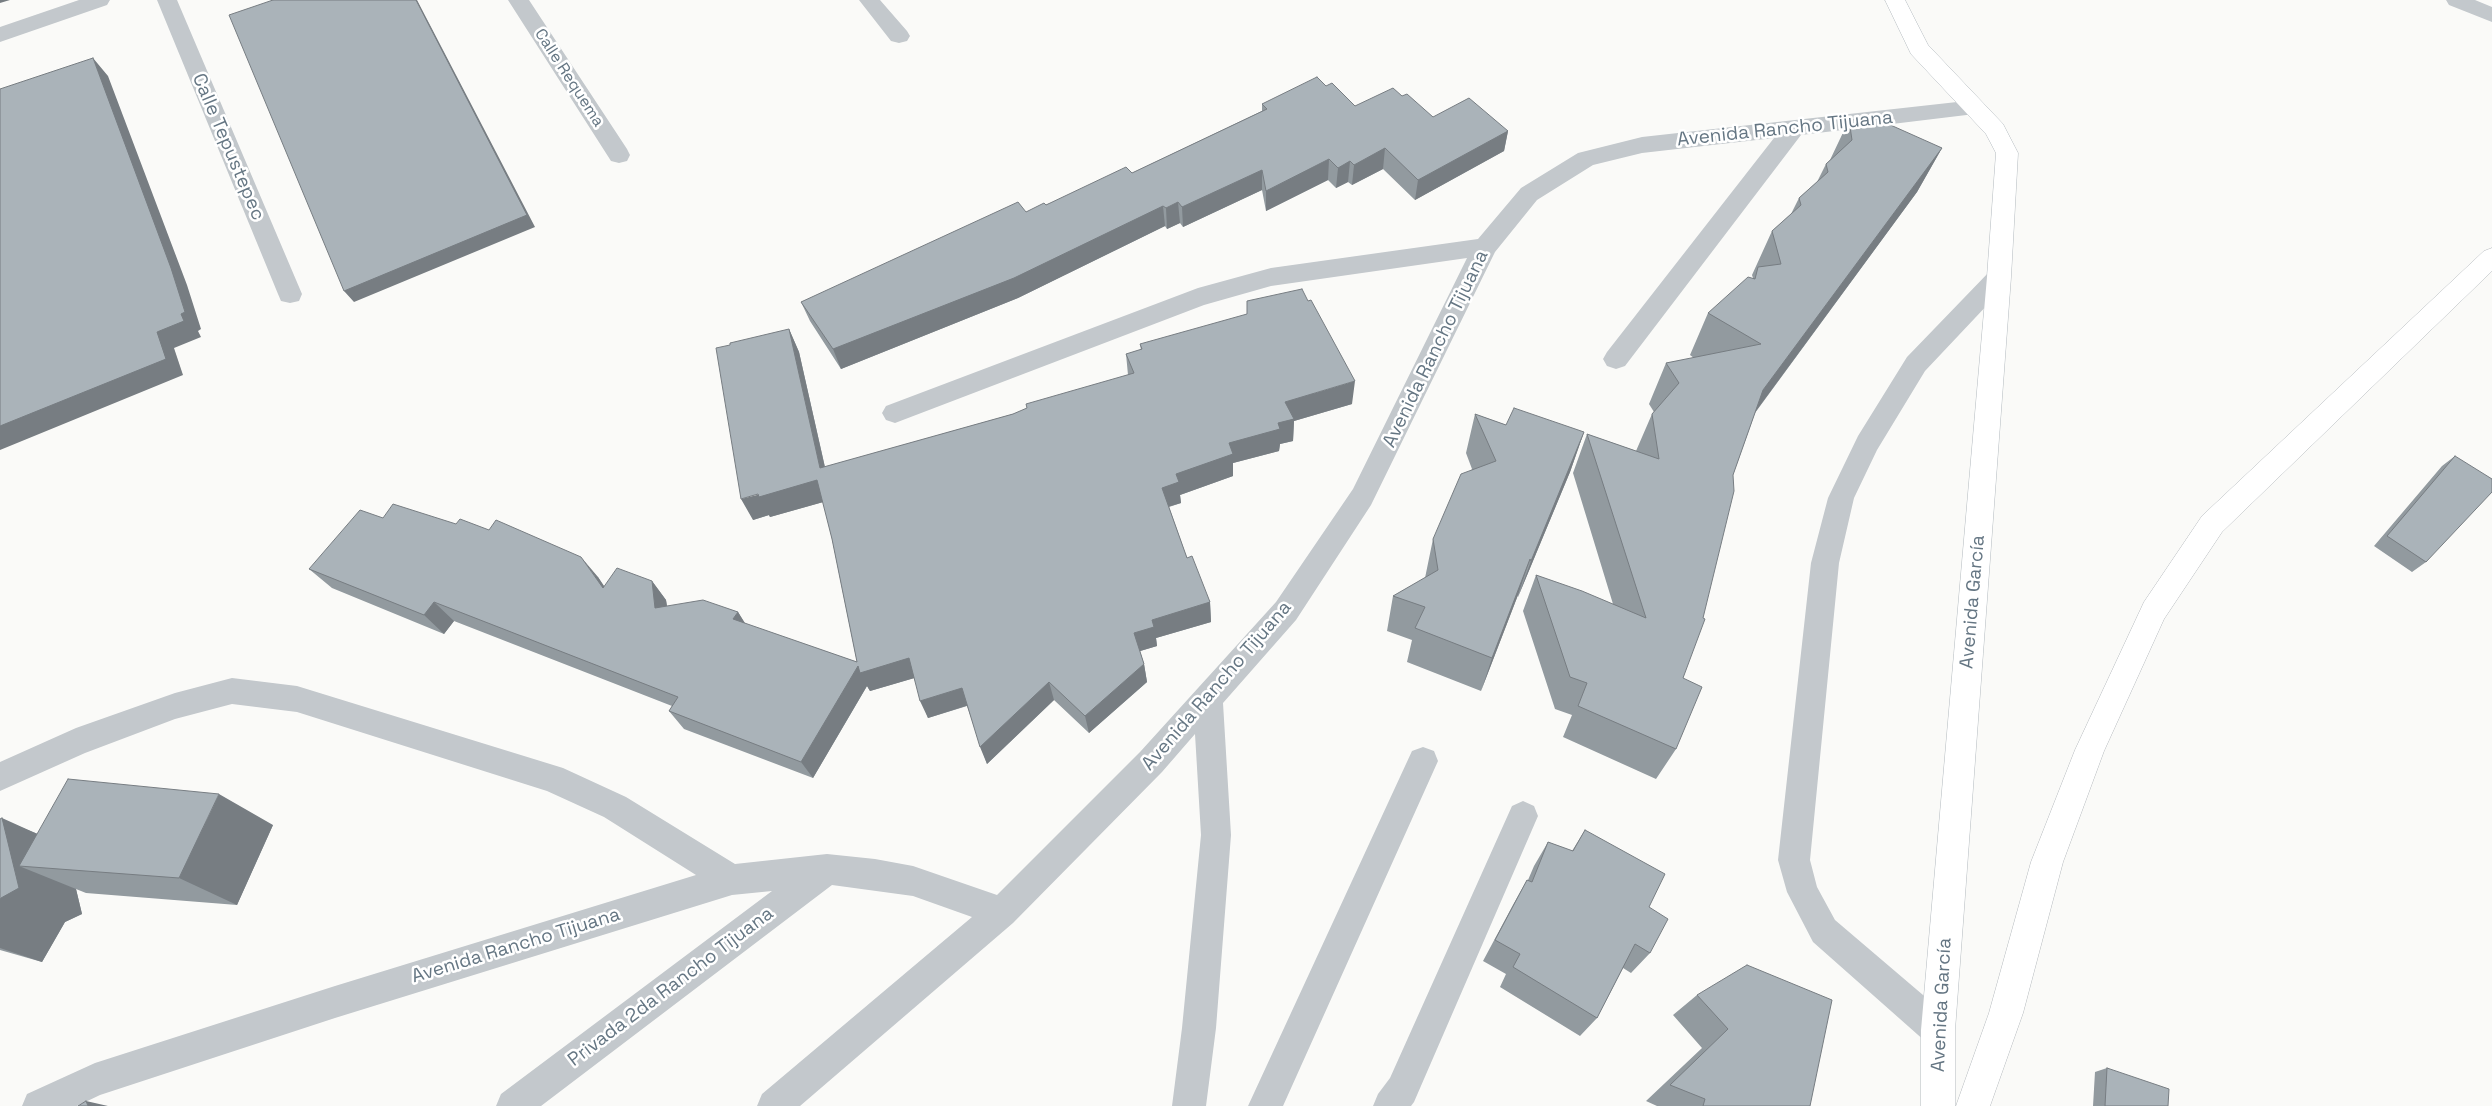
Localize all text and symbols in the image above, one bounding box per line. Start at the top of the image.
street label: Calle Requema [530,25,608,131]
street label: Calle Tepustepec [187,70,269,224]
street label: Avenida Rancho Tijuana [1676,106,1894,152]
street label: Avenida Rancho Tijuana [1378,247,1494,451]
street label: Avenida García [1956,534,1990,670]
street label: Avenida Rancho Tijuana [1137,597,1297,775]
street label: Privada 2da Rancho Tijuana [564,902,778,1072]
street label: Avenida Rancho Tijuana [409,903,623,989]
street label: Avenida García [1927,937,1957,1073]

